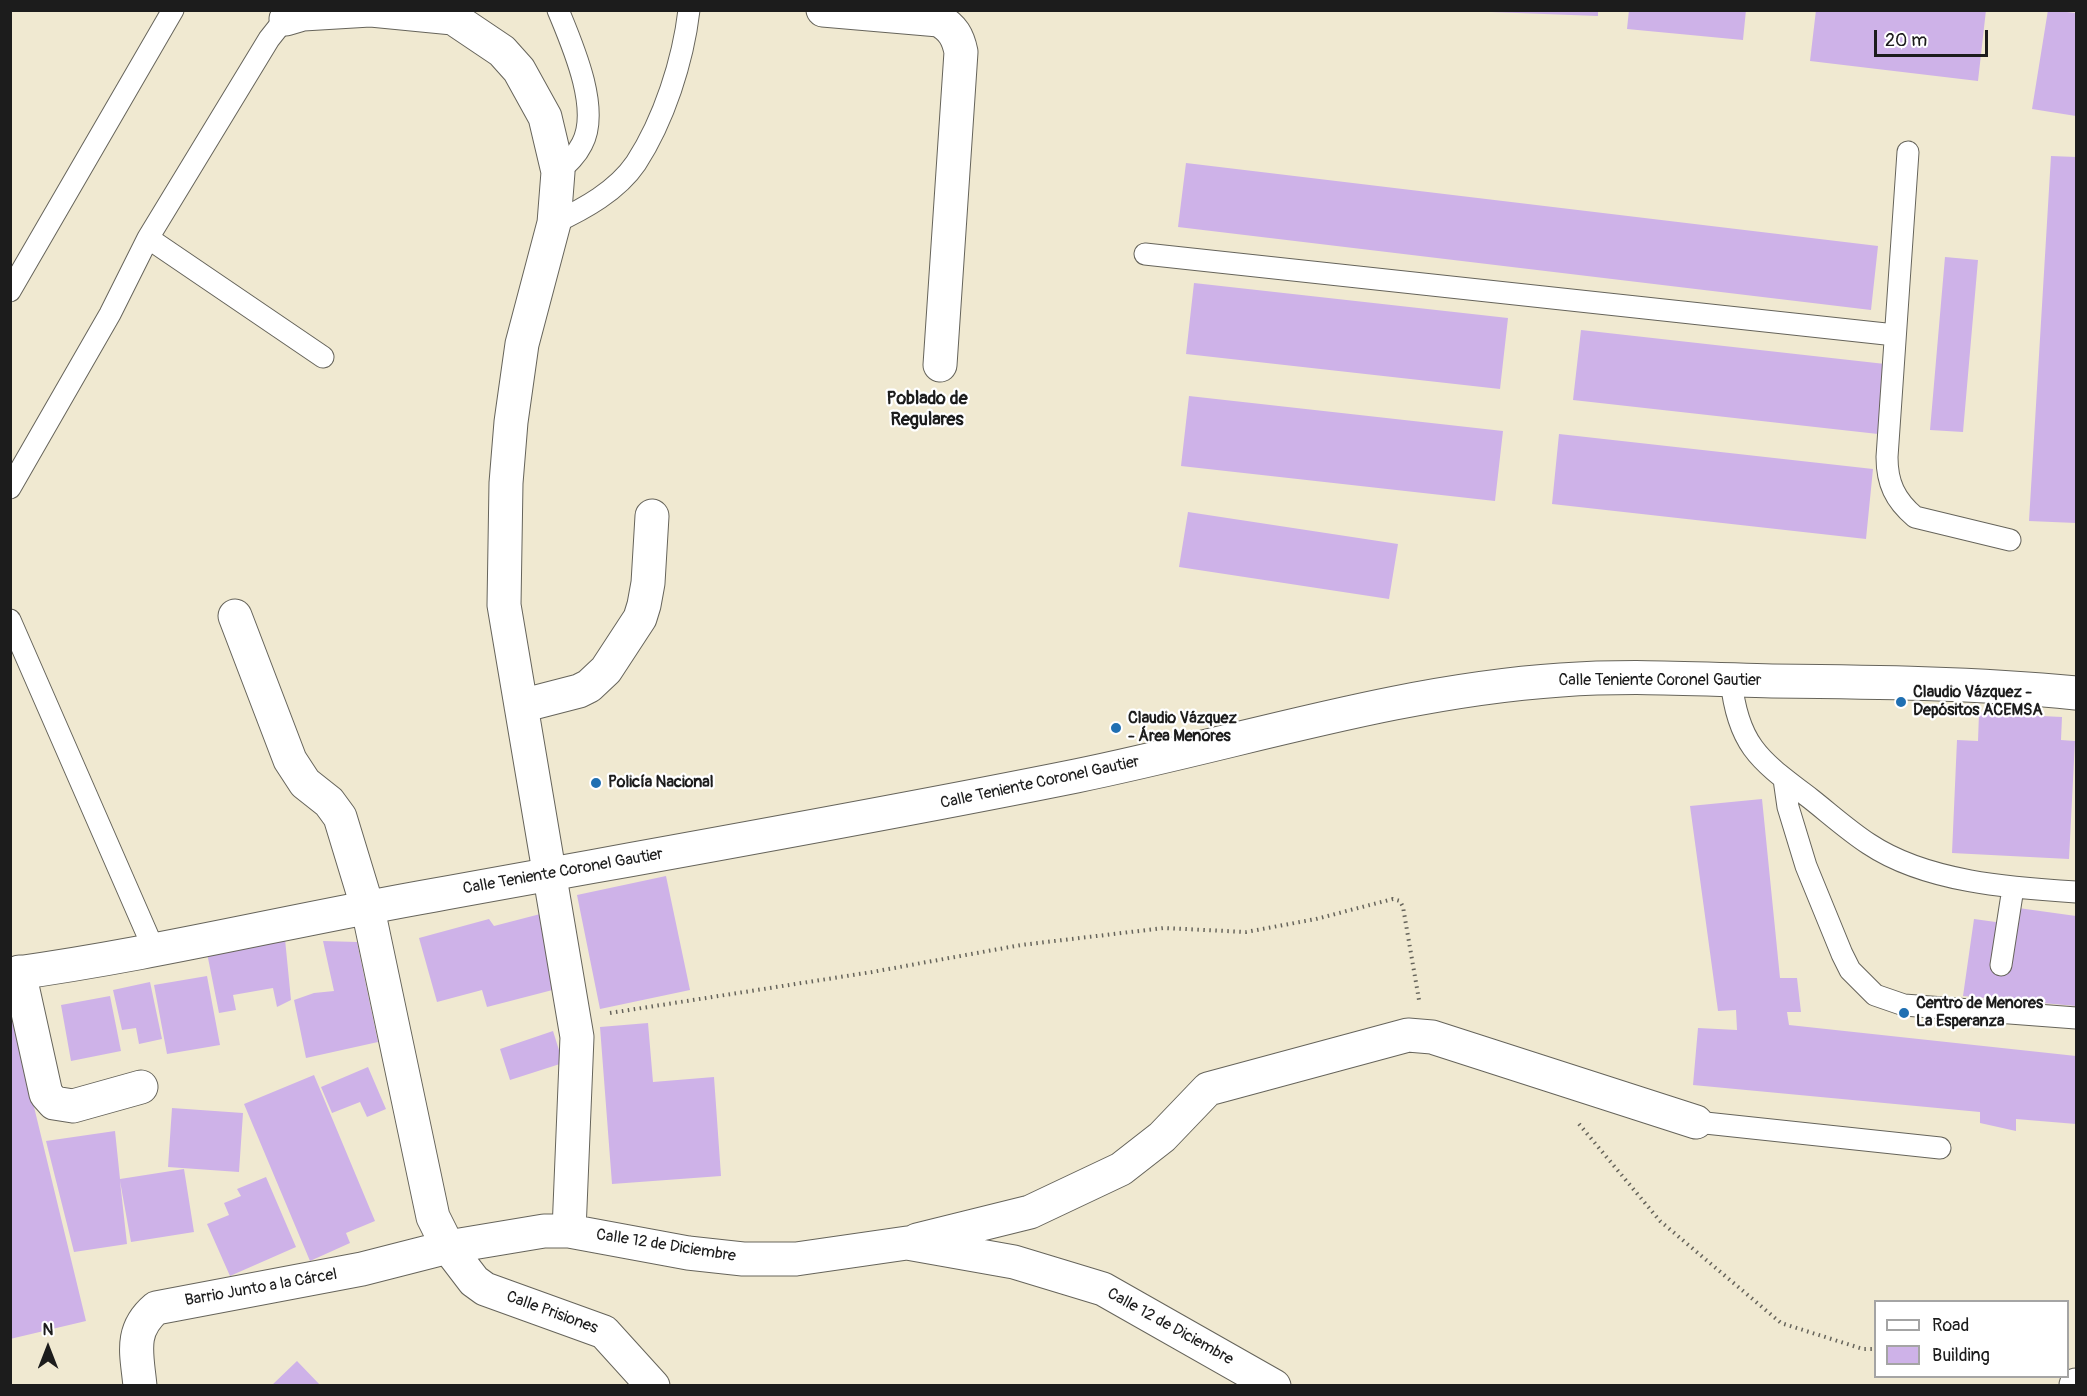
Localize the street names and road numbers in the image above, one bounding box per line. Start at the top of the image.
street label: Calle Teniente Coronel Gautier [1558,671,1762,691]
street label: Calle Teniente Coronel Gautier [939,752,1141,814]
street label: Calle Teniente Coronel Gautier [461,845,665,899]
street label: Calle 12 de Diciembre [595,1225,737,1267]
street label: Barrio Junto a la Cárcel [183,1265,339,1311]
street label: Calle 12 de Diciembre [1104,1284,1236,1370]
street label: Calle Prisiones [504,1288,600,1338]

